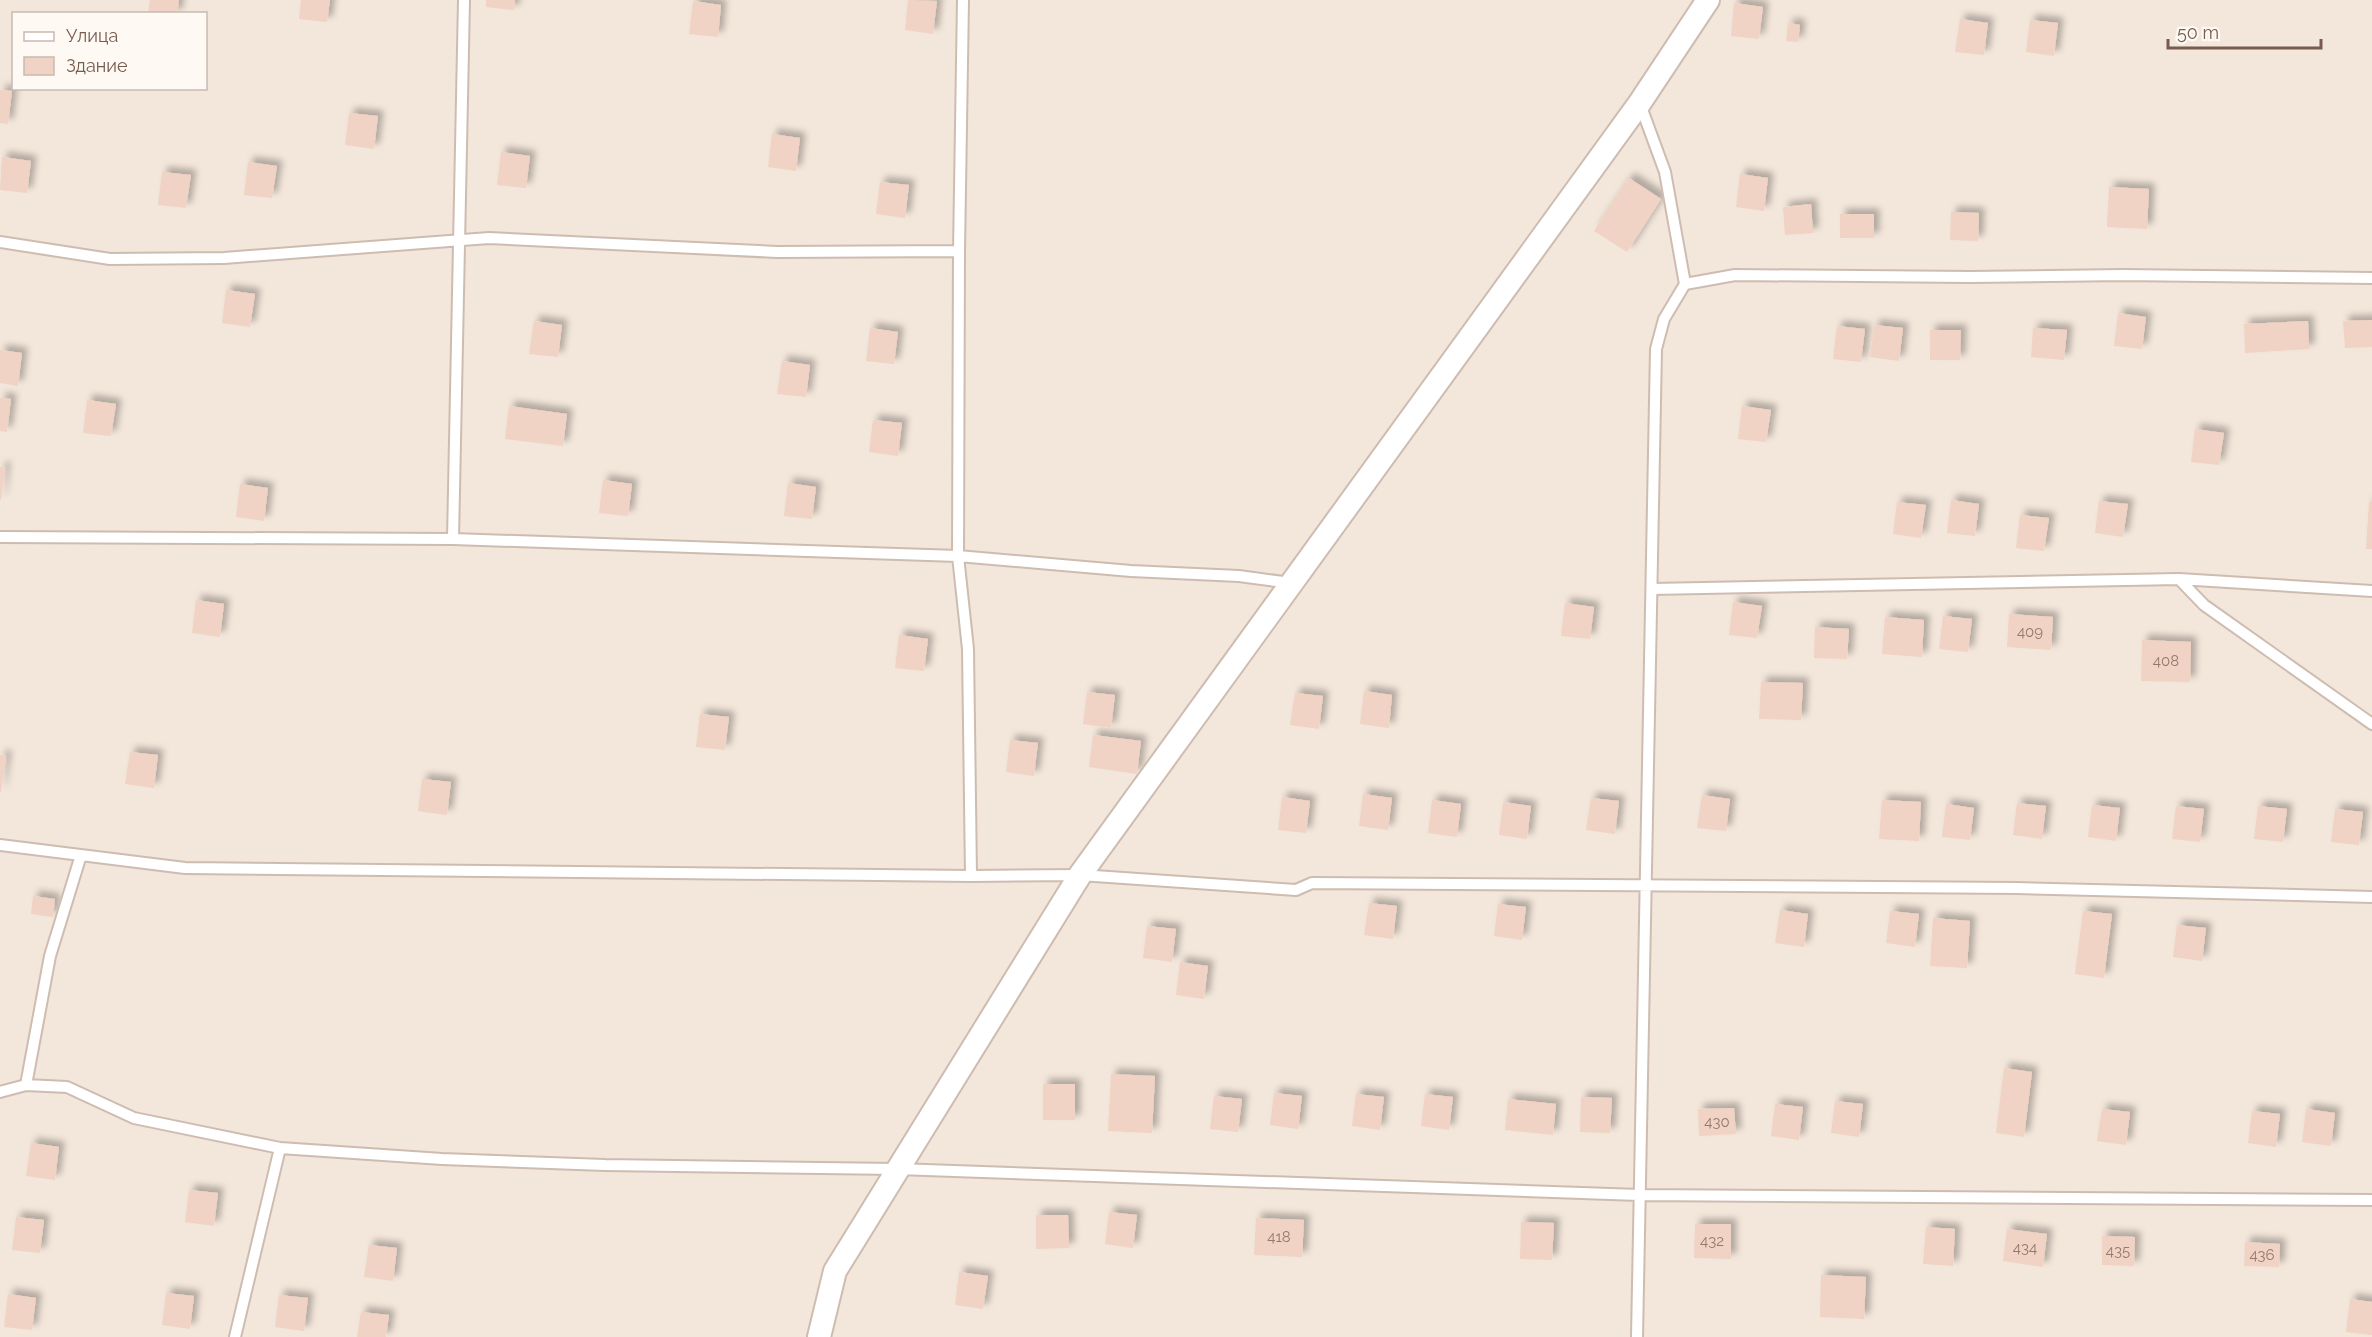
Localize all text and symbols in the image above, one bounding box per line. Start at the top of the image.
legend [12,12,207,90]
scale bar [2168,12,2321,50]
text: 50 m [2177,22,2219,43]
text: Улица [66,25,118,46]
text: Здание [66,55,128,76]
house number: 409 [2017,623,2043,641]
house number: 408 [2153,652,2179,670]
house number: 430 [1704,1113,1730,1131]
house number: 418 [1267,1228,1291,1246]
house number: 432 [1700,1232,1724,1250]
house number: 434 [2013,1239,2037,1257]
house number: 435 [2106,1242,2130,1260]
house number: 436 [2249,1246,2275,1264]

